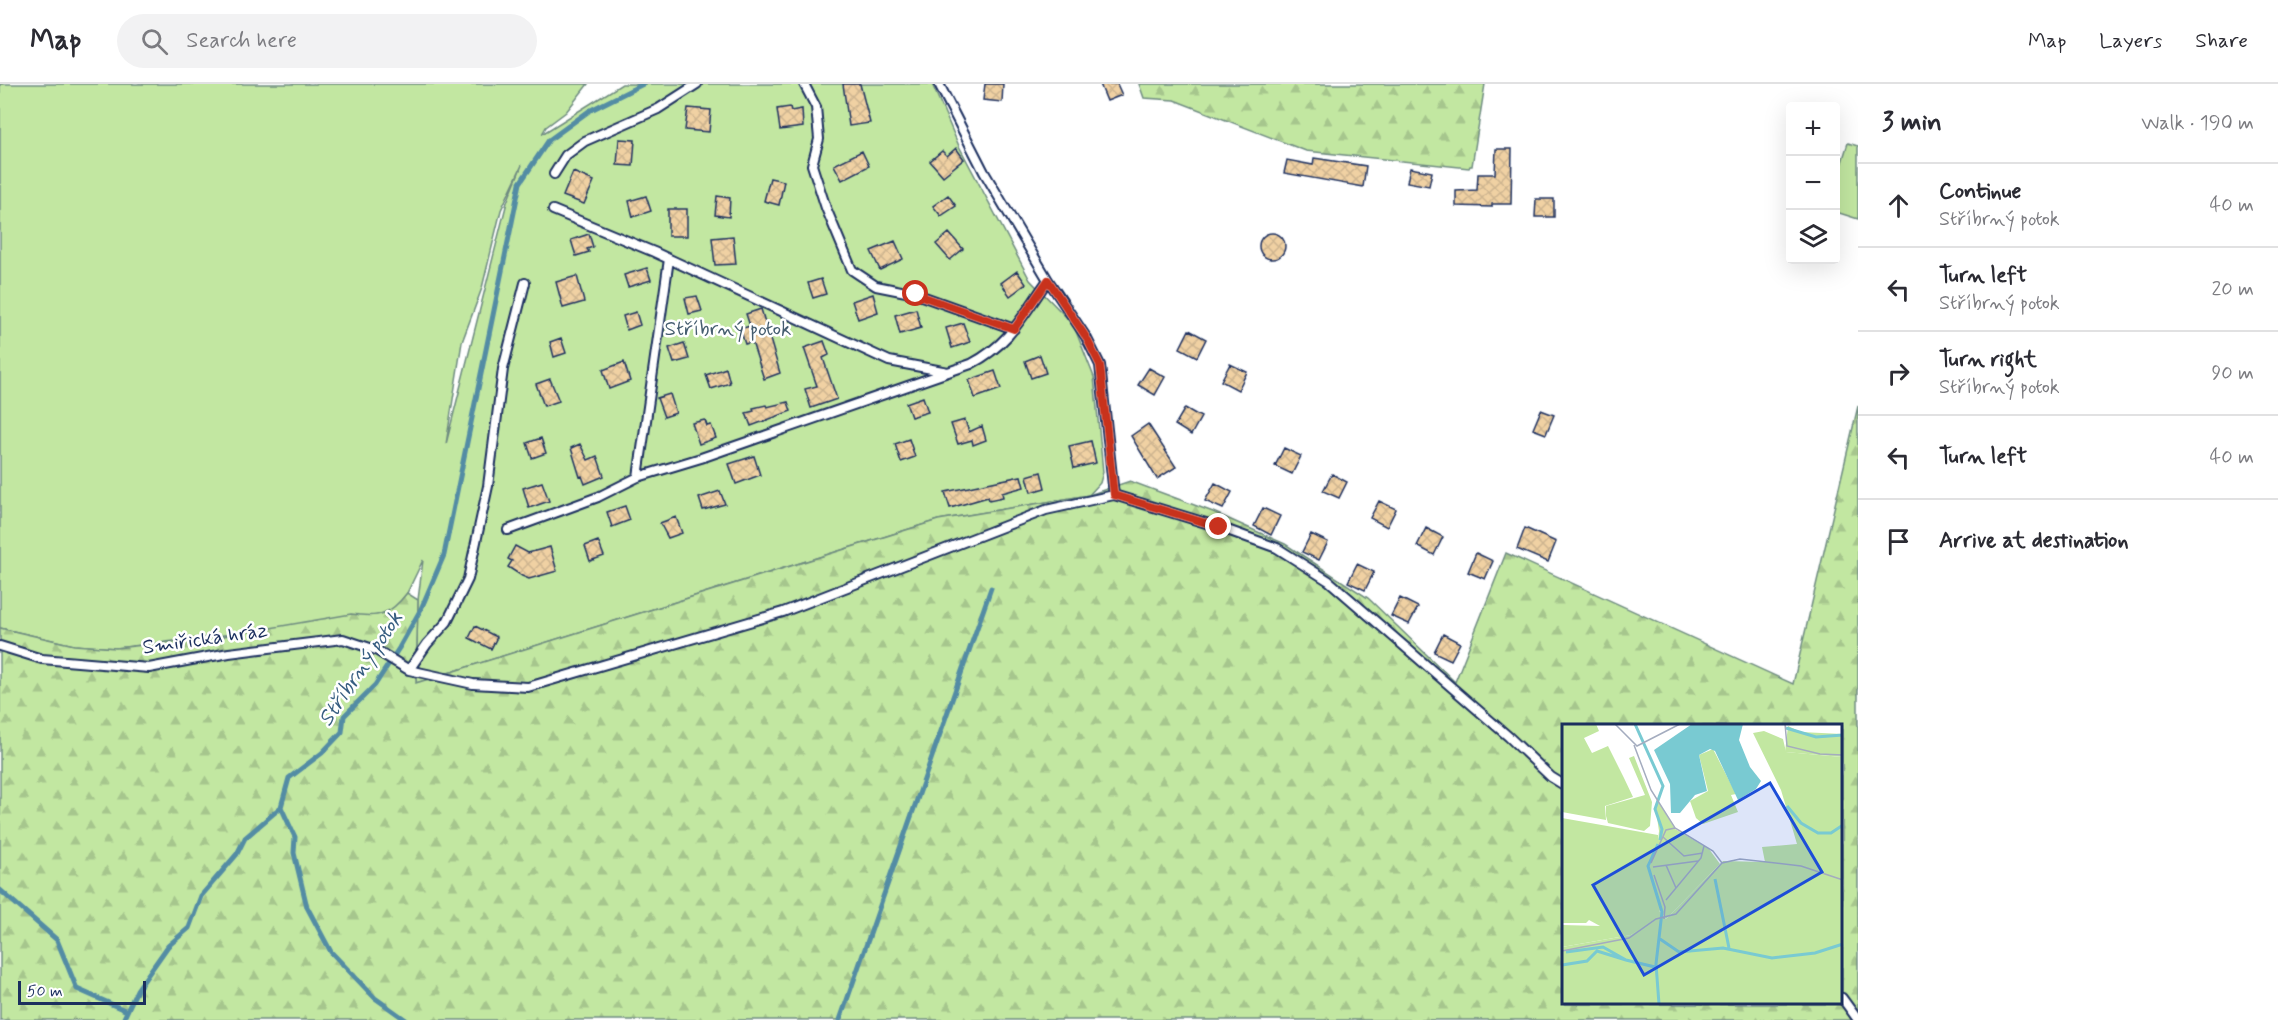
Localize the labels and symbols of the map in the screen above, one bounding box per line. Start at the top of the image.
route start [902,280,928,306]
park label: Stříbrný potok [665,315,791,343]
route end [1205,513,1231,539]
water label: Stříbrný potok [312,606,410,732]
street label: Smiřická hráz [141,616,269,662]
inset map [1562,724,1843,1005]
scale bar [18,978,146,1006]

